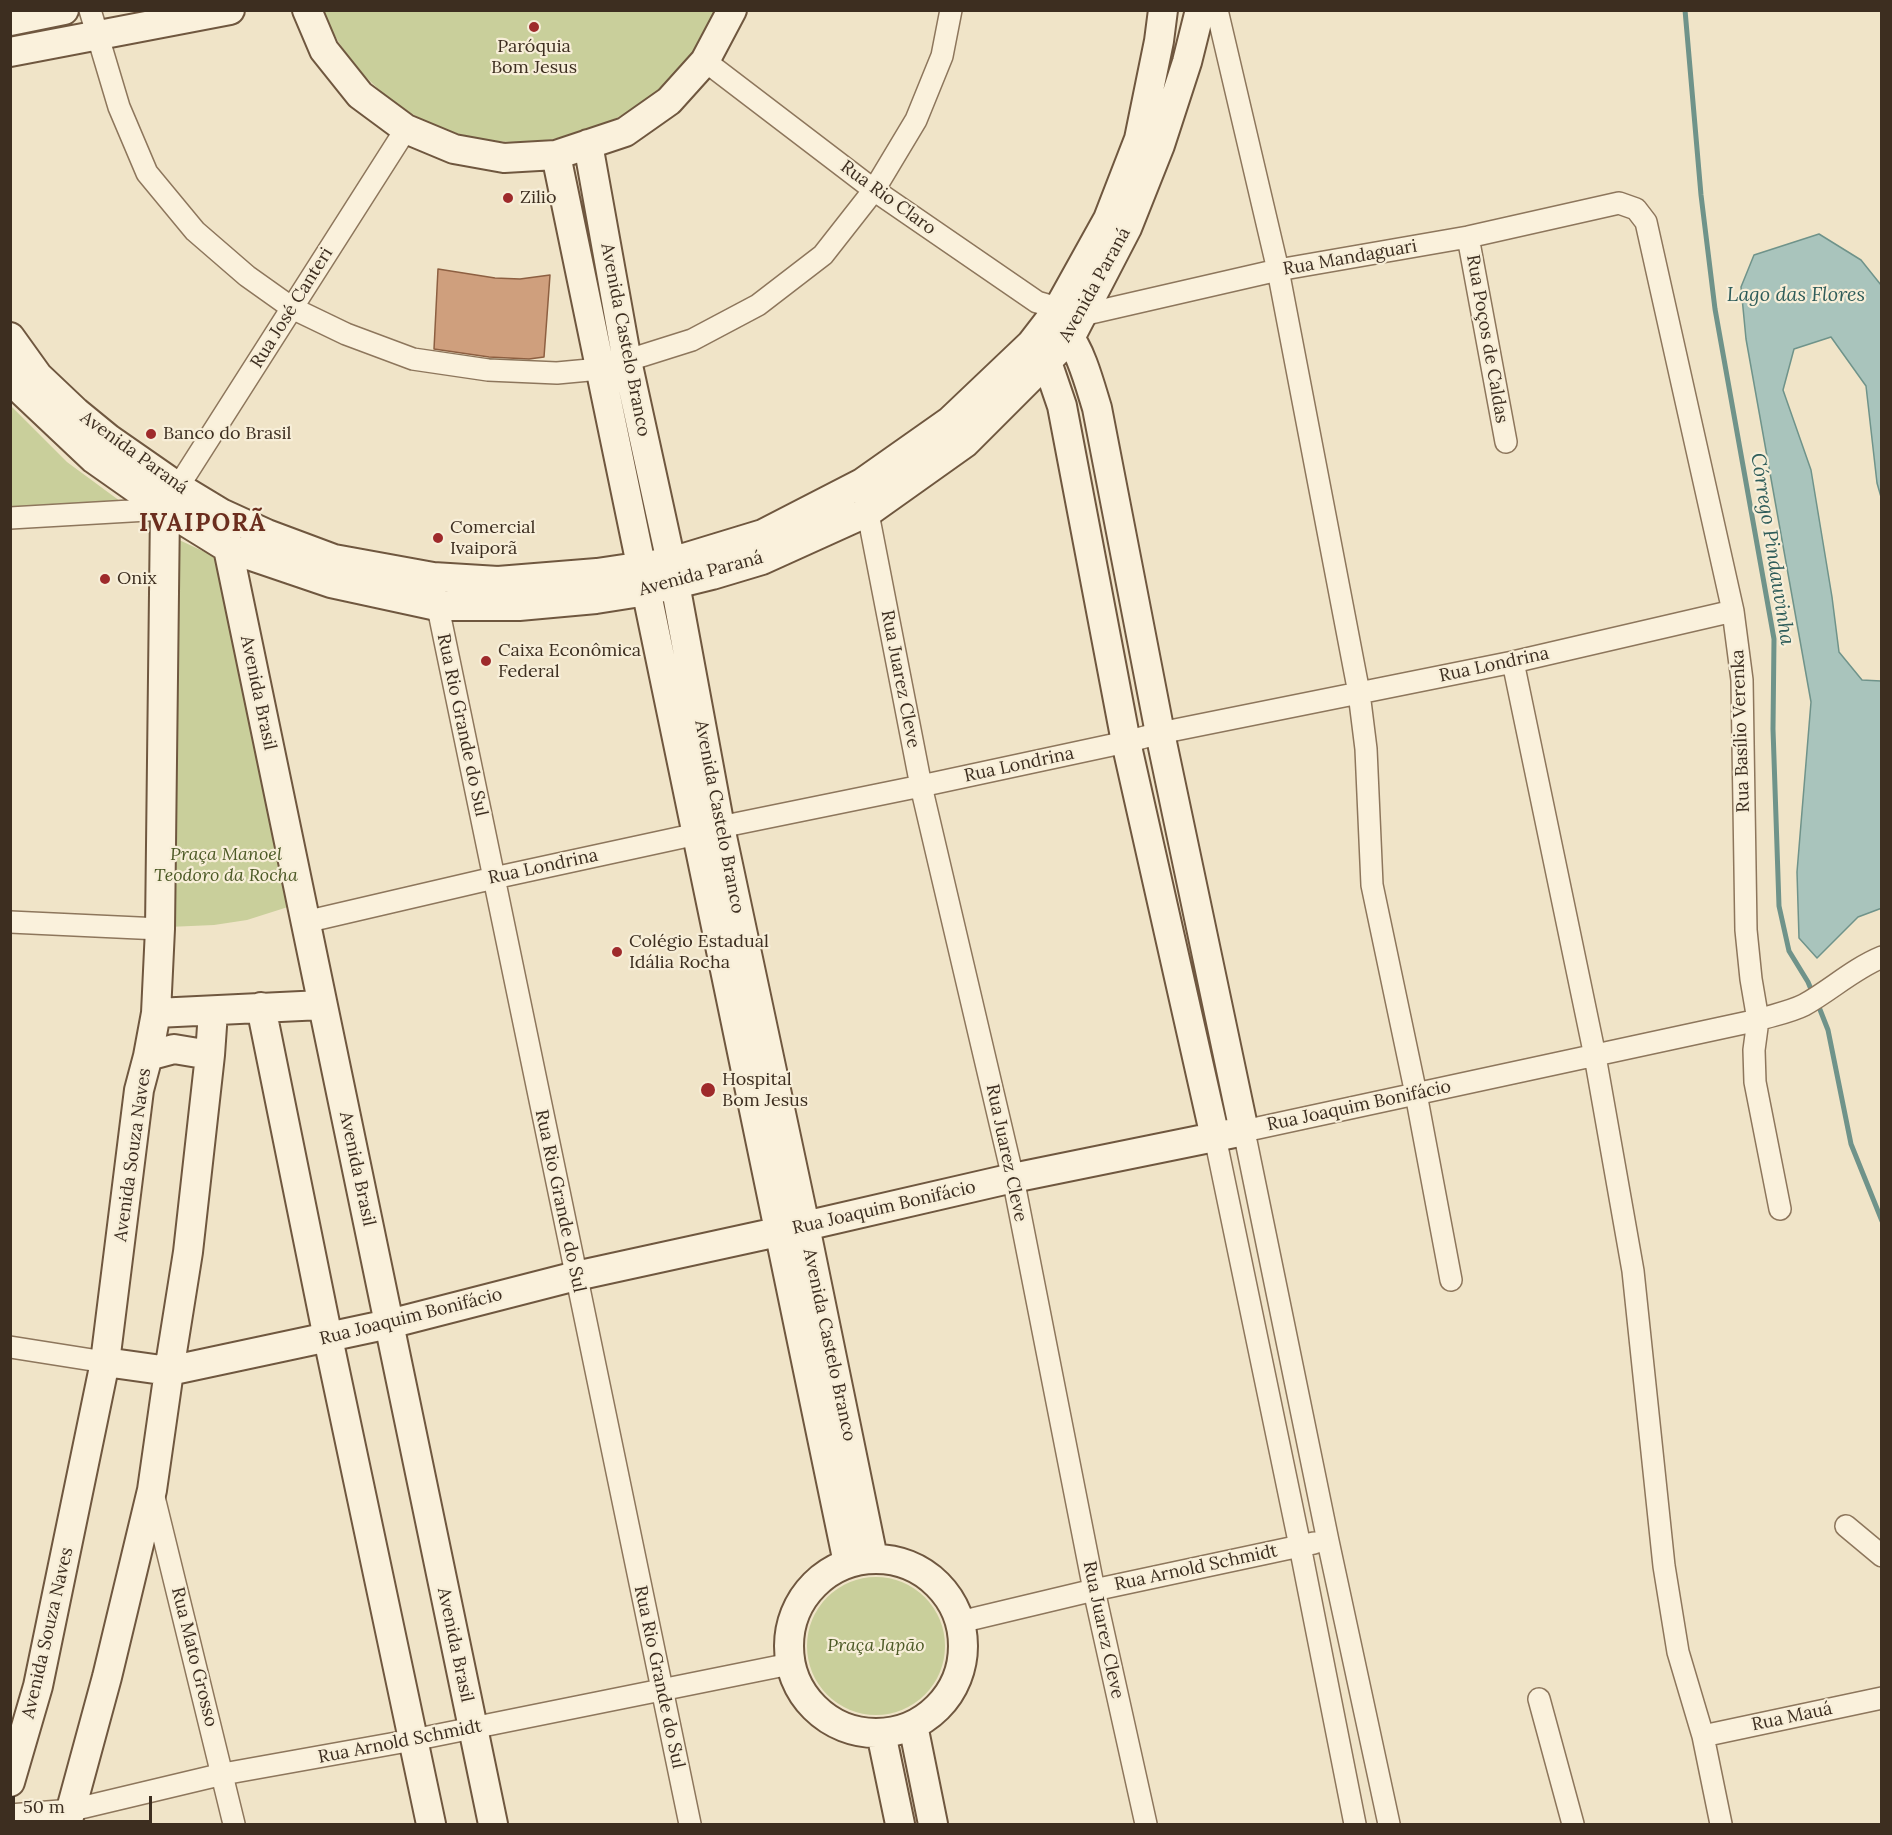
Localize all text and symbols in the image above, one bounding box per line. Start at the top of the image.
marker: Paróquia Bom Jesus [527,20,541,34]
place label: Paróquia Bom Jesus [491,36,577,78]
street label: Rua Rio Claro [836,156,940,240]
place label: Zilio [520,187,556,209]
marker: Zilio [501,191,515,205]
street label: Avenida Paraná [1055,224,1135,346]
street label: Rua Mandaguari [1281,236,1419,280]
street label: Avenida Castelo Branco [596,242,654,438]
street label: Rua José Canteri [246,244,338,372]
street label: Rua Poços de Caldas [1462,253,1512,425]
water label: Lago das Flores [1727,283,1865,307]
street label: Avenida Paraná [76,407,192,499]
place label: Banco do Brasil [163,423,291,445]
marker: Banco do Brasil [144,427,158,441]
water label: Córrego Pindauvinha [1745,451,1799,647]
district label: IVAIPORÃ [139,510,267,538]
place label: Comercial Ivaiporã [450,517,535,560]
marker: Comercial Ivaiporã [431,531,445,545]
street label: Avenida Paraná [637,547,765,601]
place label: Onix [117,568,157,590]
marker: Onix [98,572,112,586]
street label: Rua Juarez Cleve [876,608,924,750]
street label: Rua Rio Grande do Sul [432,632,492,818]
street label: Avenida Brasil [235,634,281,752]
place label: Caixa Econômica Federal [498,640,641,682]
street label: Rua Londrina [1437,643,1551,687]
street label: Rua Basílio Verenka [1727,649,1755,813]
marker: Caixa Econômica Federal [479,654,493,668]
street label: Avenida Castelo Branco [690,719,748,915]
street label: Rua Londrina [962,743,1076,787]
park label: Praça Manoel Teodoro da Rocha [154,844,298,886]
street label: Rua Londrina [486,845,600,889]
place label: Colégio Estadual Idália Rocha [629,931,769,974]
marker: Colégio Estadual Idália Rocha [610,945,624,959]
street label: Avenida Souza Naves [110,1067,156,1243]
place label: Hospital Bom Jesus [722,1069,808,1112]
street label: Rua Joaquim Bonifácio [1265,1076,1453,1136]
marker: Hospital Bom Jesus [699,1081,717,1099]
street label: Rua Juarez Cleve [981,1082,1031,1224]
street label: Rua Rio Grande do Sul [530,1108,590,1294]
street label: Avenida Brasil [334,1110,380,1228]
street label: Rua Joaquim Bonifácio [790,1176,978,1240]
street label: Avenida Castelo Branco [798,1247,860,1443]
street label: Rua Joaquim Bonifácio [317,1284,505,1350]
street label: Rua Arnold Schmidt [1112,1540,1280,1596]
street label: Avenida Souza Naves [18,1545,78,1721]
street label: Rua Juarez Cleve [1078,1559,1128,1701]
street label: Rua Rio Grande do Sul [629,1584,689,1770]
street label: Rua Mato Grosso [166,1585,222,1729]
street label: Avenida Brasil [432,1586,478,1704]
park label: Praça Japão [827,1635,925,1657]
street label: Rua Mauá [1750,1698,1834,1736]
street label: Rua Arnold Schmidt [316,1716,484,1768]
scale bar [15,1784,154,1822]
text: 50 m [23,1795,65,1818]

